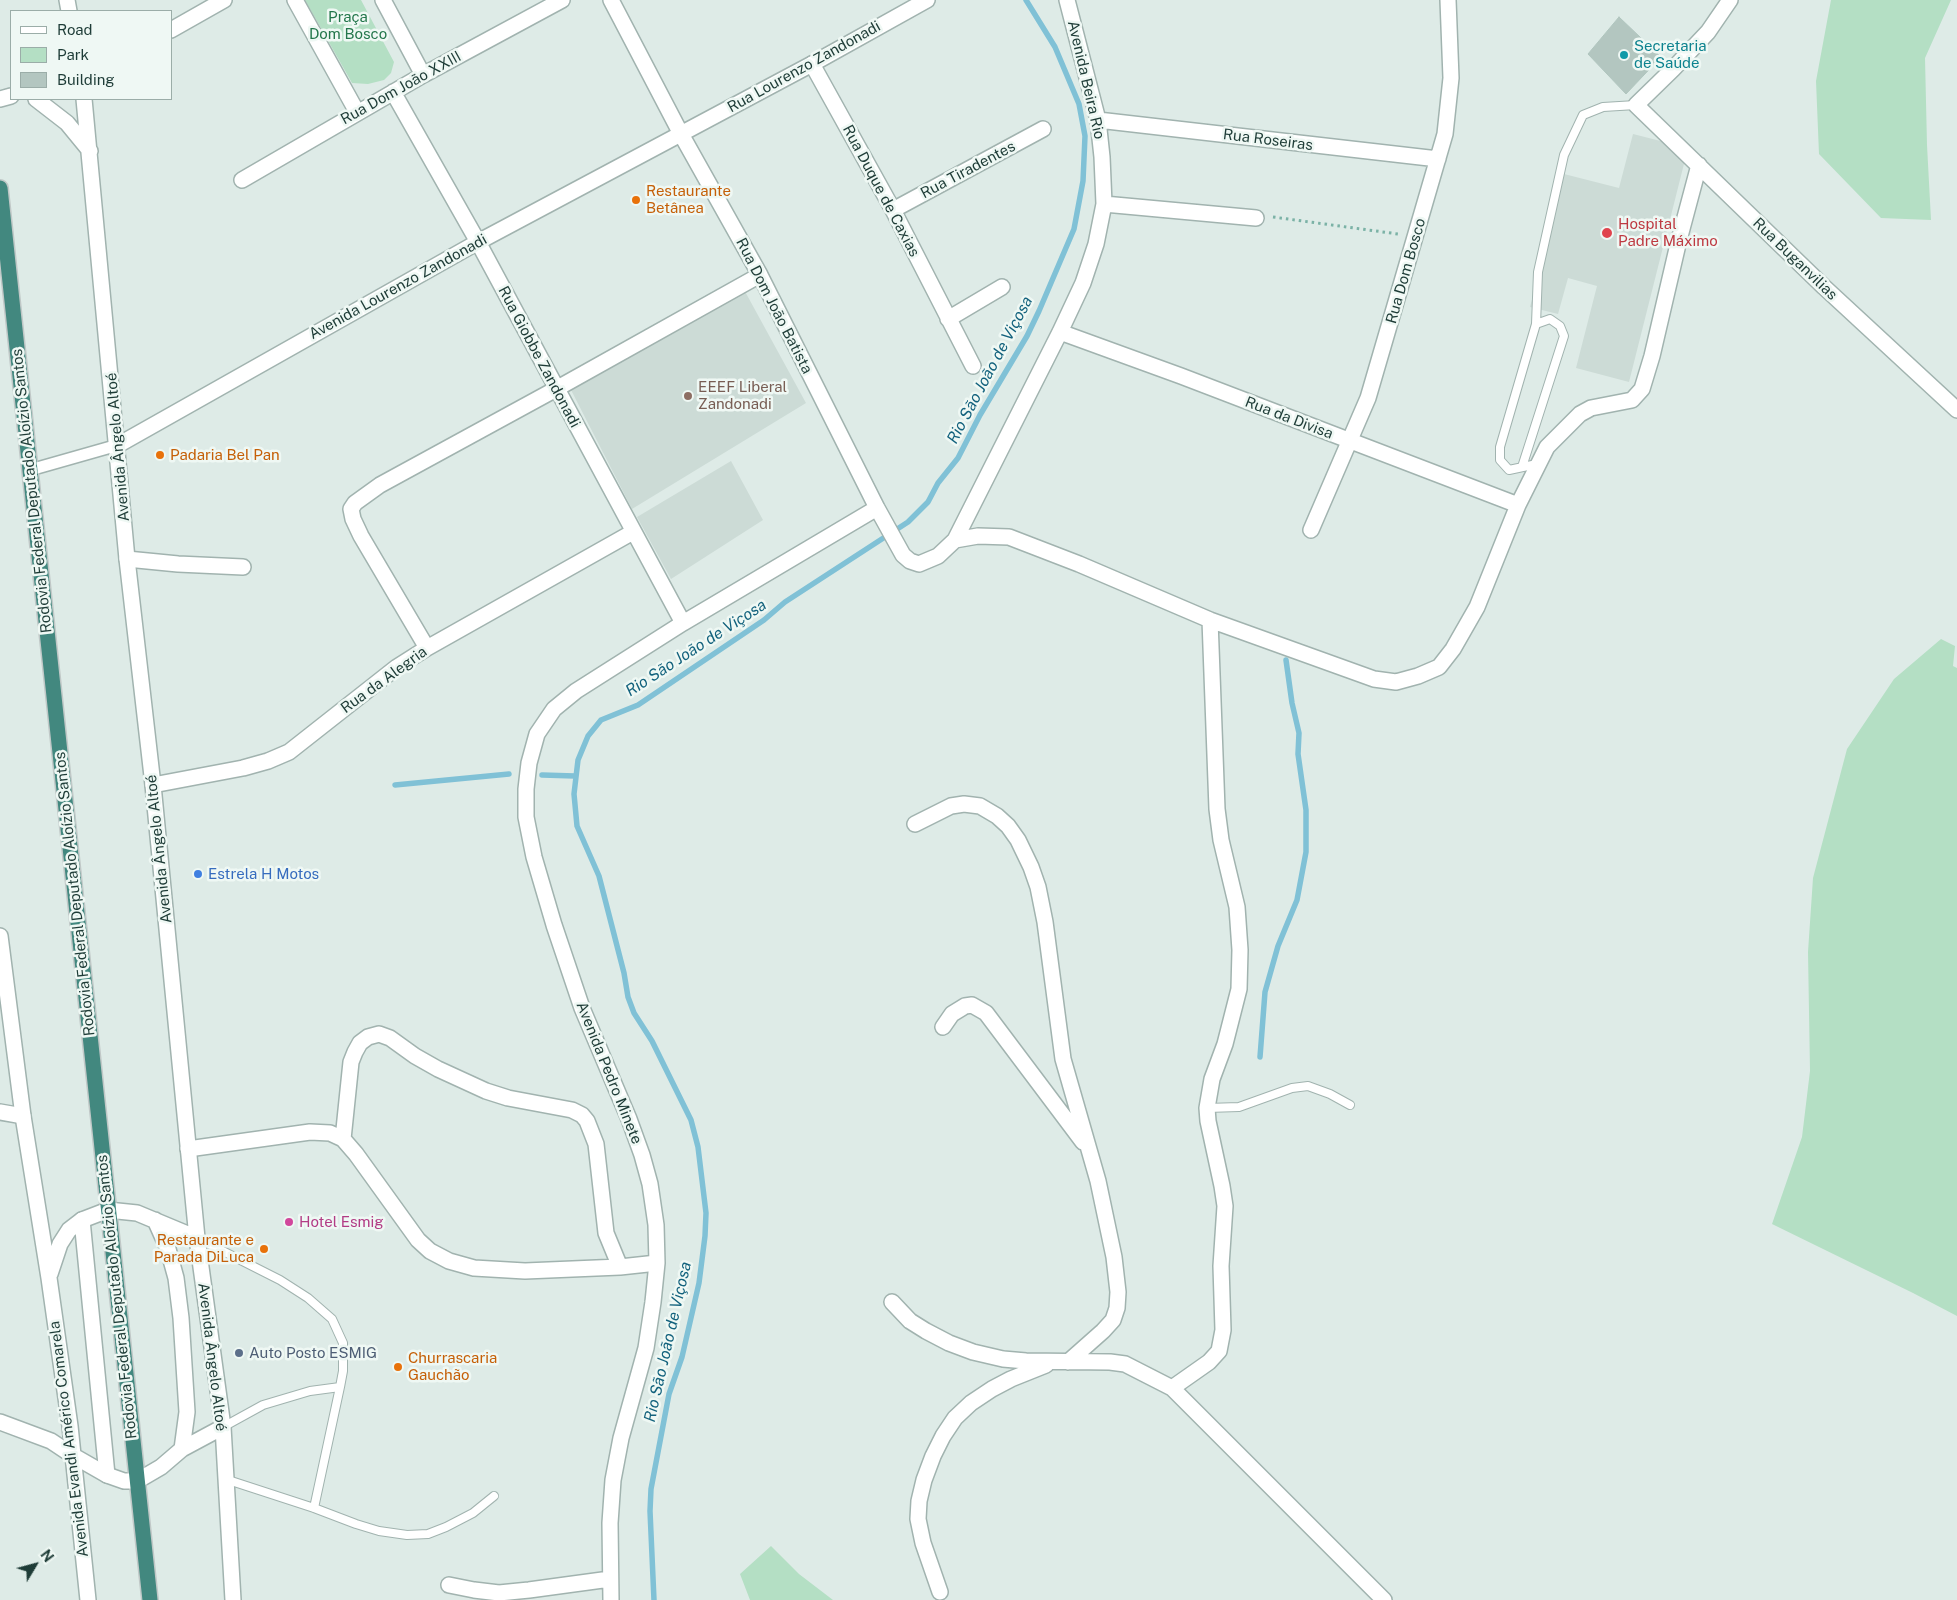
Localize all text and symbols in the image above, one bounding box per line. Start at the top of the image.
park label: Praça Dom Bosco [309,8,387,43]
legend [10,10,172,100]
street label: Rua Lourenzo Zandonadi [724,17,884,117]
street label: Avenida Beira Rio [1064,19,1108,141]
text: Road [57,21,93,38]
place label: Secretaria de Saúde [1634,37,1706,72]
text: Park [57,46,89,63]
street label: Rua Dom João XXIII [338,47,464,129]
marker: Secretaria de Saúde [1618,49,1630,61]
text: Building [57,71,115,88]
street label: Rua Duque de Caxias [839,122,923,260]
street label: Rua Roseiras [1222,126,1314,154]
street label: Rua Tiradentes [918,137,1018,203]
place label: Restaurante Betânea [646,182,731,217]
marker: Restaurante Betânea [630,194,642,206]
street label: Rua Buganvilias [1749,214,1841,304]
place label: Hospital Padre Máximo [1618,215,1718,250]
street label: Rua Dom Bosco [1382,216,1430,326]
marker: Hospital Padre Máximo [1600,226,1614,240]
street label: Avenida Lourenzo Zandonadi [306,231,490,343]
street label: Rua Dom João Batista [732,235,816,377]
street label: Rua Giobbe Zandonadi [494,283,584,431]
water label: Rio São João de Viçosa [943,293,1037,447]
street label: Rodovia Federal Deputado Aloízio Santos [8,348,56,634]
street label: Avenida Ângelo Altoé [103,372,133,522]
place label: EEEF Liberal Zandonadi [698,378,787,413]
marker: EEEF Liberal Zandonadi [682,390,694,402]
street label: Rua da Divisa [1242,393,1336,443]
place label: Padaria Bel Pan [170,446,280,464]
marker: Padaria Bel Pan [154,449,166,461]
water label: Rio São João de Viçosa [622,595,770,701]
street label: Rua da Alegria [337,643,431,717]
street label: Rodovia Federal Deputado Aloízio Santos [51,751,99,1037]
street label: Avenida Ângelo Altoé [142,774,176,924]
place label: Estrela H Motos [208,865,319,883]
marker: Estrela H Motos [192,868,204,880]
street label: Avenida Pedro Minete [572,999,646,1147]
street label: Rodovia Federal Deputado Aloízio Santos [93,1154,141,1440]
place label: Hotel Esmig [299,1213,384,1231]
marker: Hotel Esmig [283,1216,295,1228]
place label: Restaurante e Parada DiLuca [154,1231,254,1266]
marker: Restaurante e Parada DiLuca [258,1243,270,1255]
water label: Rio São João de Viçosa [640,1260,696,1424]
street label: Avenida Ângelo Altoé [194,1282,230,1432]
street label: Avenida Evandi Américo Comarela [46,1320,92,1558]
place label: Auto Posto ESMIG [249,1344,377,1362]
marker: Auto Posto ESMIG [233,1347,245,1359]
place label: Churrascaria Gauchão [408,1349,497,1384]
marker: Churrascaria Gauchão [392,1361,404,1373]
north arrow [10,1540,60,1590]
text: N [37,1547,57,1565]

